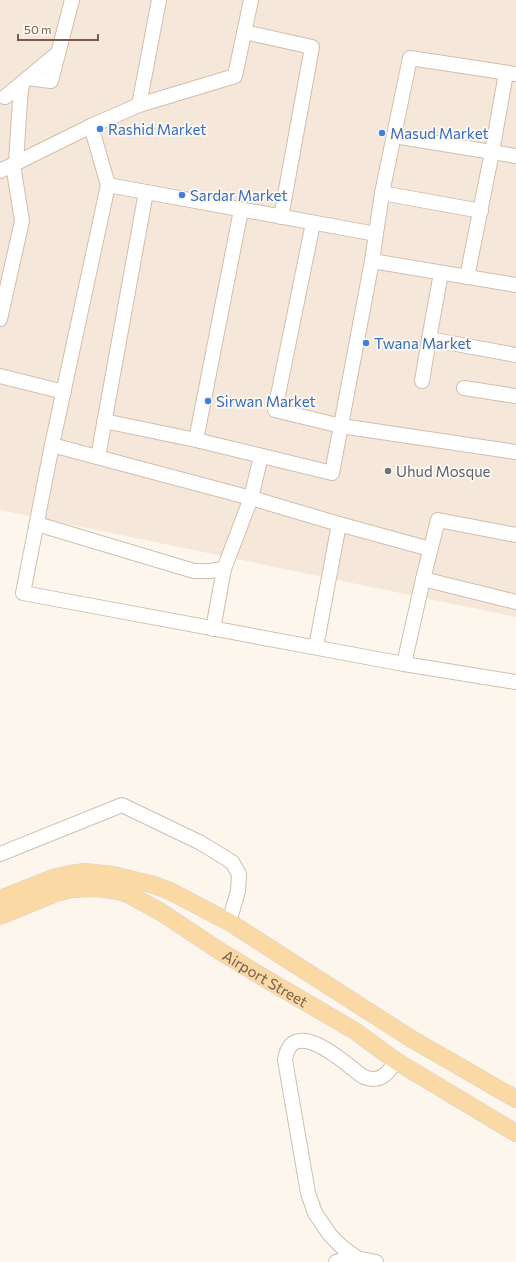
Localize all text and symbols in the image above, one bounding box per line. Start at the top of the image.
scale bar [18,16,98,42]
text: 50 m [24,22,52,36]
place label: Rashid Market [108,120,206,138]
marker: Rashid Market [95,124,105,134]
place label: Masud Market [390,124,489,142]
marker: Masud Market [377,128,387,138]
place label: Sardar Market [190,186,288,204]
marker: Sardar Market [177,190,187,200]
place label: Twana Market [374,334,471,352]
marker: Twana Market [361,338,371,348]
place label: Sirwan Market [216,392,316,410]
marker: Sirwan Market [203,396,213,406]
place label: Uhud Mosque [396,462,491,480]
marker: Uhud Mosque [383,466,393,476]
street label: Airport Street [220,946,311,1010]

